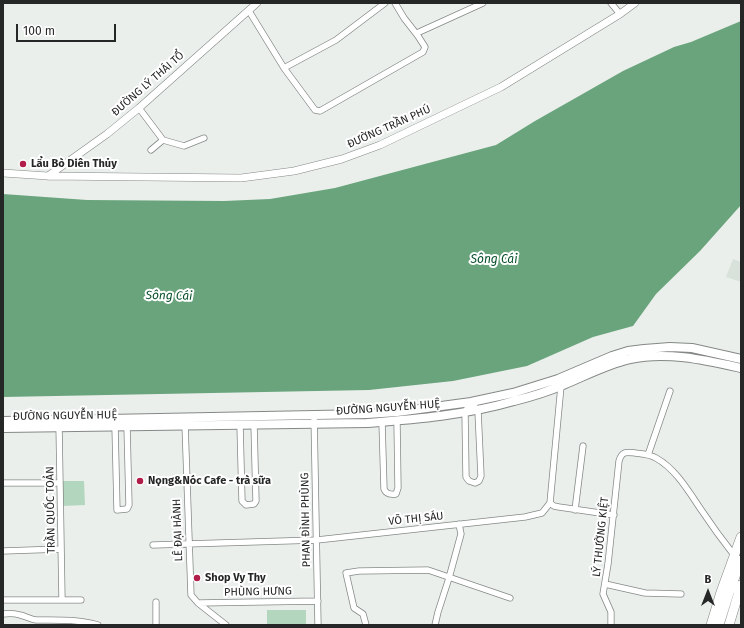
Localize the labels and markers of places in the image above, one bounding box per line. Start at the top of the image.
place label: Lẩu Bò Diên Thủy [31,157,117,171]
marker: Lẩu Bò Diên Thủy [18,159,28,169]
place label: Nọng&Nóc Cafe - trà sữa [148,474,271,488]
marker: Nọng&Nóc Cafe - trà sữa [135,476,145,486]
place label: Shop Vy Thy [205,571,266,585]
marker: Shop Vy Thy [192,573,202,583]

